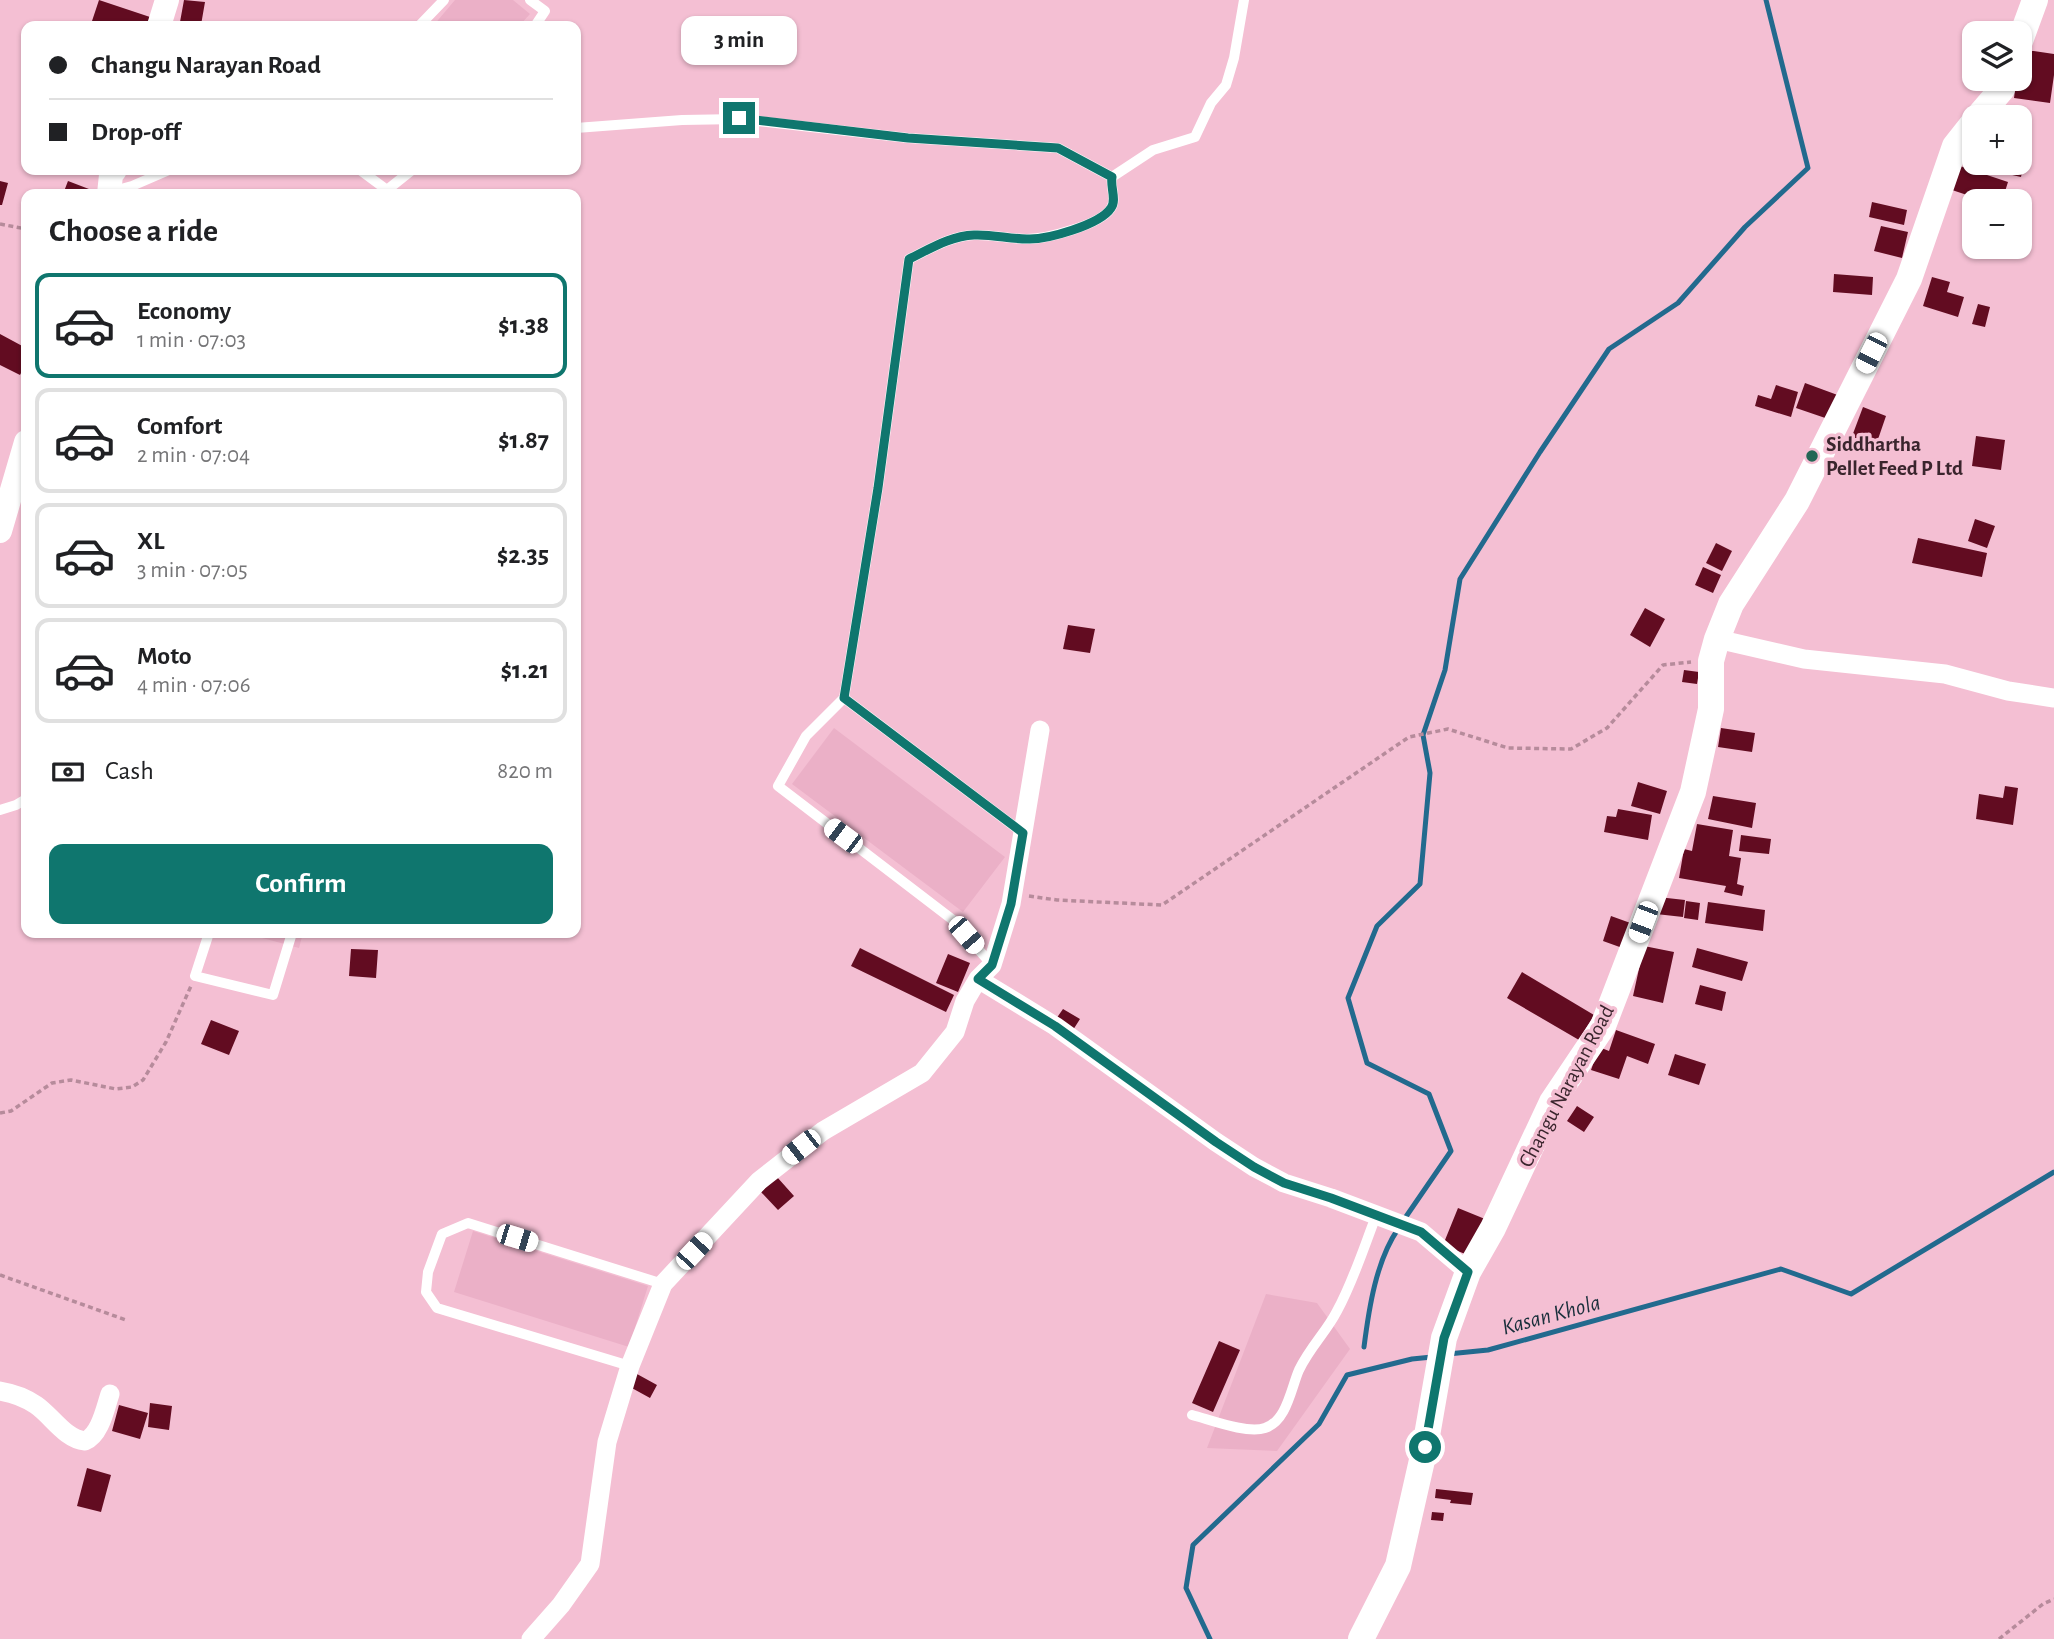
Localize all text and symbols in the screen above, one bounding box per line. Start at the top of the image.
callout: 3 min [681,17,797,66]
map controls [1962,21,2032,259]
button: layers [1962,21,2032,91]
text: 3 min [714,29,764,52]
text: Changu Narayan Road [91,52,321,78]
route end [723,102,755,134]
button: + [1962,105,2032,175]
text: Drop-off [91,119,180,145]
button: − [1962,189,2032,259]
text: Choose a ride [49,215,218,247]
icon: car [53,294,116,357]
text: Economy [137,298,231,324]
text: $1.38 [498,312,549,338]
text: 1 min · 07:03 [137,329,246,352]
car [1853,330,1890,376]
icon: car [53,409,116,472]
text: Comfort [137,413,222,439]
text: $1.87 [498,427,549,453]
place label: Siddhartha Pellet Feed P Ltd [1826,434,1963,479]
text: 2 min · 07:04 [137,444,250,467]
marker: Siddhartha Pellet Feed P Ltd [1804,448,1820,464]
icon: car [53,524,116,587]
text: XL [137,528,164,554]
text: $2.35 [497,542,549,568]
text: 3 min · 07:05 [137,559,248,582]
icon: car [53,639,116,702]
text: Moto [137,643,192,669]
text: $1.21 [500,657,549,683]
text: 4 min · 07:06 [137,674,251,697]
icon: cash [49,753,87,791]
text: Cash [105,758,154,784]
text: 820 m [497,760,553,783]
car [820,815,867,857]
button: Confirm [49,844,553,924]
car [1626,899,1661,945]
car [945,912,988,958]
street label: Changu Narayan Road [1515,1002,1618,1171]
car [778,1126,825,1168]
car [494,1222,541,1254]
car [672,1228,717,1274]
water label: Kasan Khola [1500,1291,1603,1340]
route start [1409,1431,1441,1463]

